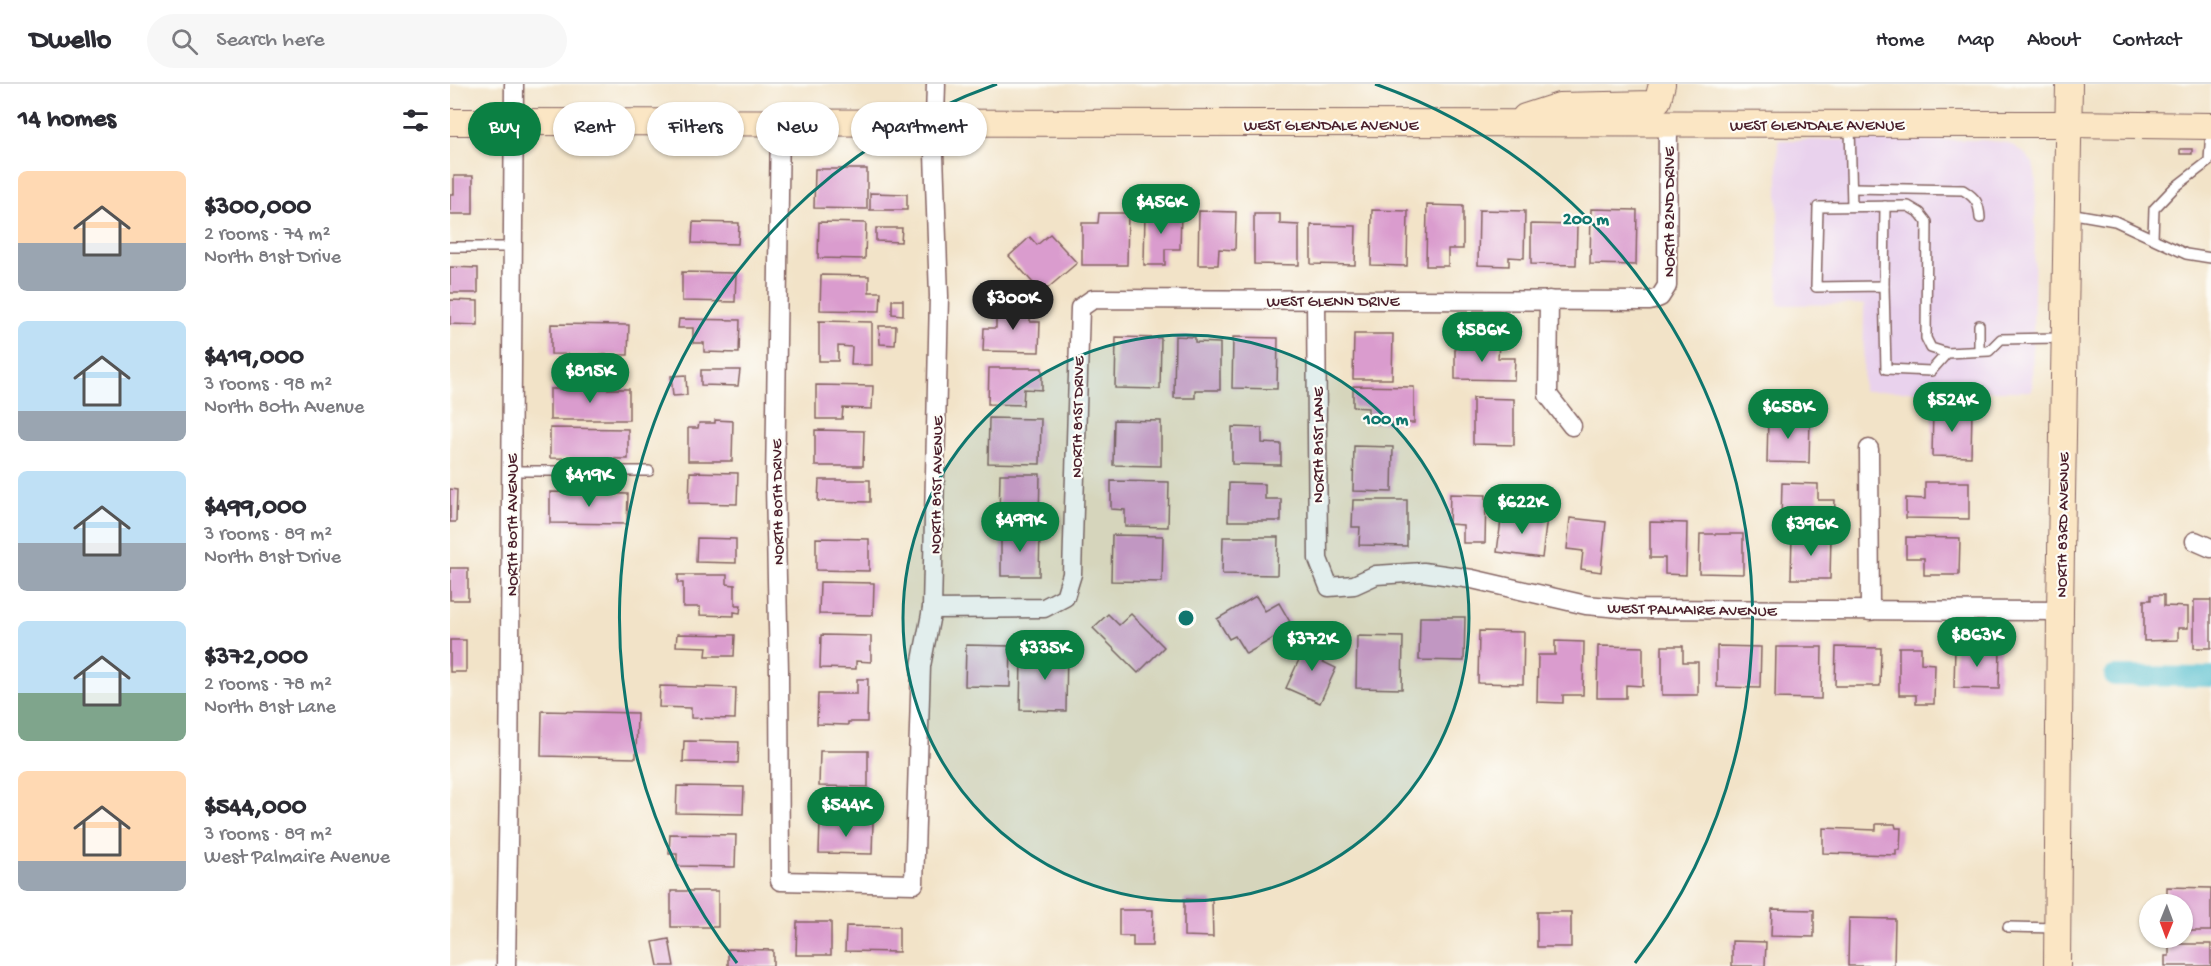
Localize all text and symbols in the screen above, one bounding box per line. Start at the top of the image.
search box [147,14,567,68]
text: Dwello [30,25,111,58]
icon: search [168,25,201,58]
text: Search here [216,28,325,54]
text: Home [1876,29,1924,54]
text: Map [1957,29,1994,54]
text: About [2027,29,2080,54]
text: Contact [2113,29,2181,54]
chip: Buy [468,102,541,156]
chip: Rent [553,102,635,156]
chip: Filters [647,102,744,156]
chip: New [756,102,839,156]
chip: Apartment [851,102,987,156]
icon: filters [399,104,432,137]
text: 14 homes [18,105,116,136]
street label: WEST GLENDALE AVENUE [1244,118,1419,137]
street label: WEST GLENDALE AVENUE [1730,118,1905,137]
street label: NORTH 82ND DRIVE [1662,146,1681,277]
pin: $456K [1119,184,1203,235]
text: $456K [1136,192,1186,215]
text: $300,000 [204,193,311,224]
icon: home [66,195,138,267]
text: 200 m [1563,210,1609,231]
text: 2 rooms · 74 m² [204,224,330,247]
text: North 81st Drive [204,247,341,270]
pin: $300K [971,280,1055,331]
text: $300K [986,288,1040,311]
street label: WEST GLENN DRIVE [1266,294,1401,313]
pin: $586K [1440,312,1524,363]
text: $586K [1456,320,1508,343]
text: $419,000 [204,343,304,374]
icon: home [66,345,138,417]
pin: $815K [548,353,632,404]
street label: NORTH 81ST DRIVE [1069,355,1090,478]
text: $815K [565,361,615,384]
text: 3 rooms · 98 m² [204,374,332,397]
pin: $524K [1910,382,1994,433]
street label: NORTH 81ST LANE [1311,386,1330,503]
pin: $658K [1746,389,1830,440]
text: $524K [1927,390,1977,413]
text: North 80th Avenue [204,397,364,420]
text: $658K [1762,397,1814,420]
text: 100 m [1363,410,1409,431]
street label: NORTH 81ST AVENUE [928,415,949,554]
street label: NORTH 80TH DRIVE [769,438,790,565]
street label: NORTH 83RD AVENUE [2054,451,2075,598]
street label: NORTH 80TH AVENUE [505,453,524,596]
pin: $419K [547,457,631,508]
text: $419K [565,465,613,488]
pin: $622K [1480,484,1564,535]
text: $622K [1497,492,1547,515]
text: $499,000 [204,493,307,524]
icon: home [66,495,138,567]
pin: $499K [978,502,1062,553]
pin: $396K [1769,506,1853,557]
text: $499K [995,510,1045,533]
text: $396K [1786,514,1836,537]
text: 3 rooms · 89 m² [204,524,332,547]
text: North 81st Drive [204,547,341,570]
street label: WEST PALMAIRE AVENUE [1607,601,1778,622]
centre of rings [1176,608,1196,628]
pin: $863K [1935,617,2019,668]
pin: $372K [1270,621,1354,672]
text: $863K [1951,625,2003,648]
text: $372K [1287,629,1337,652]
pin: $335K [1003,630,1087,681]
text: $335K [1019,638,1071,661]
text: $372,000 [204,643,308,674]
icon: home [66,645,138,717]
text: 2 rooms · 78 m² [204,674,332,697]
text: North 81st Lane [204,697,336,720]
pin: $544K [804,787,888,838]
text: $544,000 [204,793,306,824]
icon: home [66,795,138,867]
text: $544K [821,795,871,818]
text: 3 rooms · 89 m² [204,824,332,847]
text: West Palmaire Avenue [204,847,390,870]
north arrow [2139,894,2193,948]
map controls [2139,894,2193,948]

